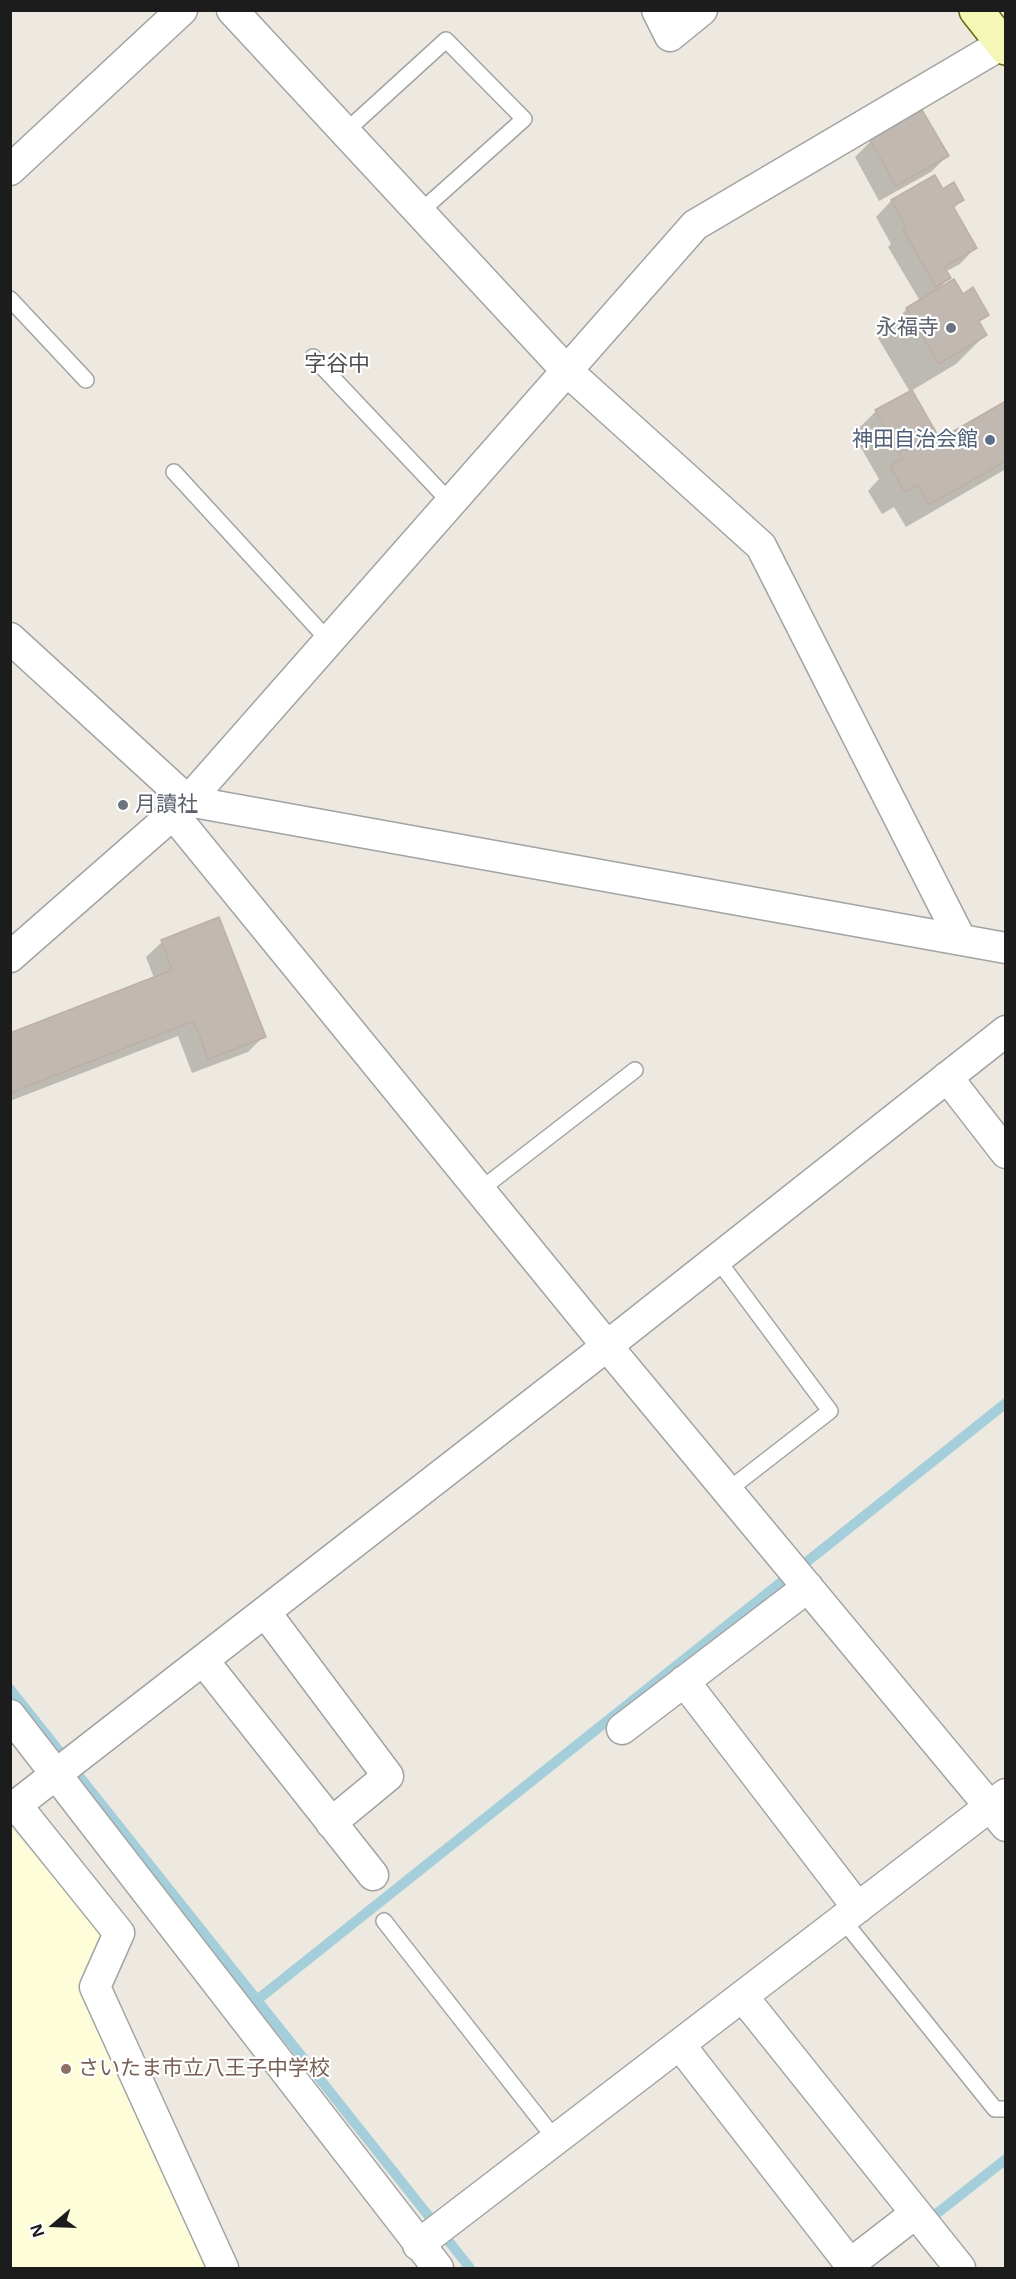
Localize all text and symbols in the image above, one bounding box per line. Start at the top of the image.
place label: 永福寺 [876,315,939,341]
marker: 永福寺 [944,321,958,335]
district label: 字谷中 [304,352,370,378]
place label: 神田自治会館 [852,427,978,453]
marker: 神田自治会館 [983,433,997,447]
place label: 月讀社 [135,792,198,818]
marker: 月讀社 [116,798,130,812]
place label: さいたま市立八王子中学校 [78,2056,330,2082]
marker: さいたま市立八王子中学校 [59,2062,73,2076]
north arrow [24,2195,84,2255]
text: N [24,2221,50,2241]

